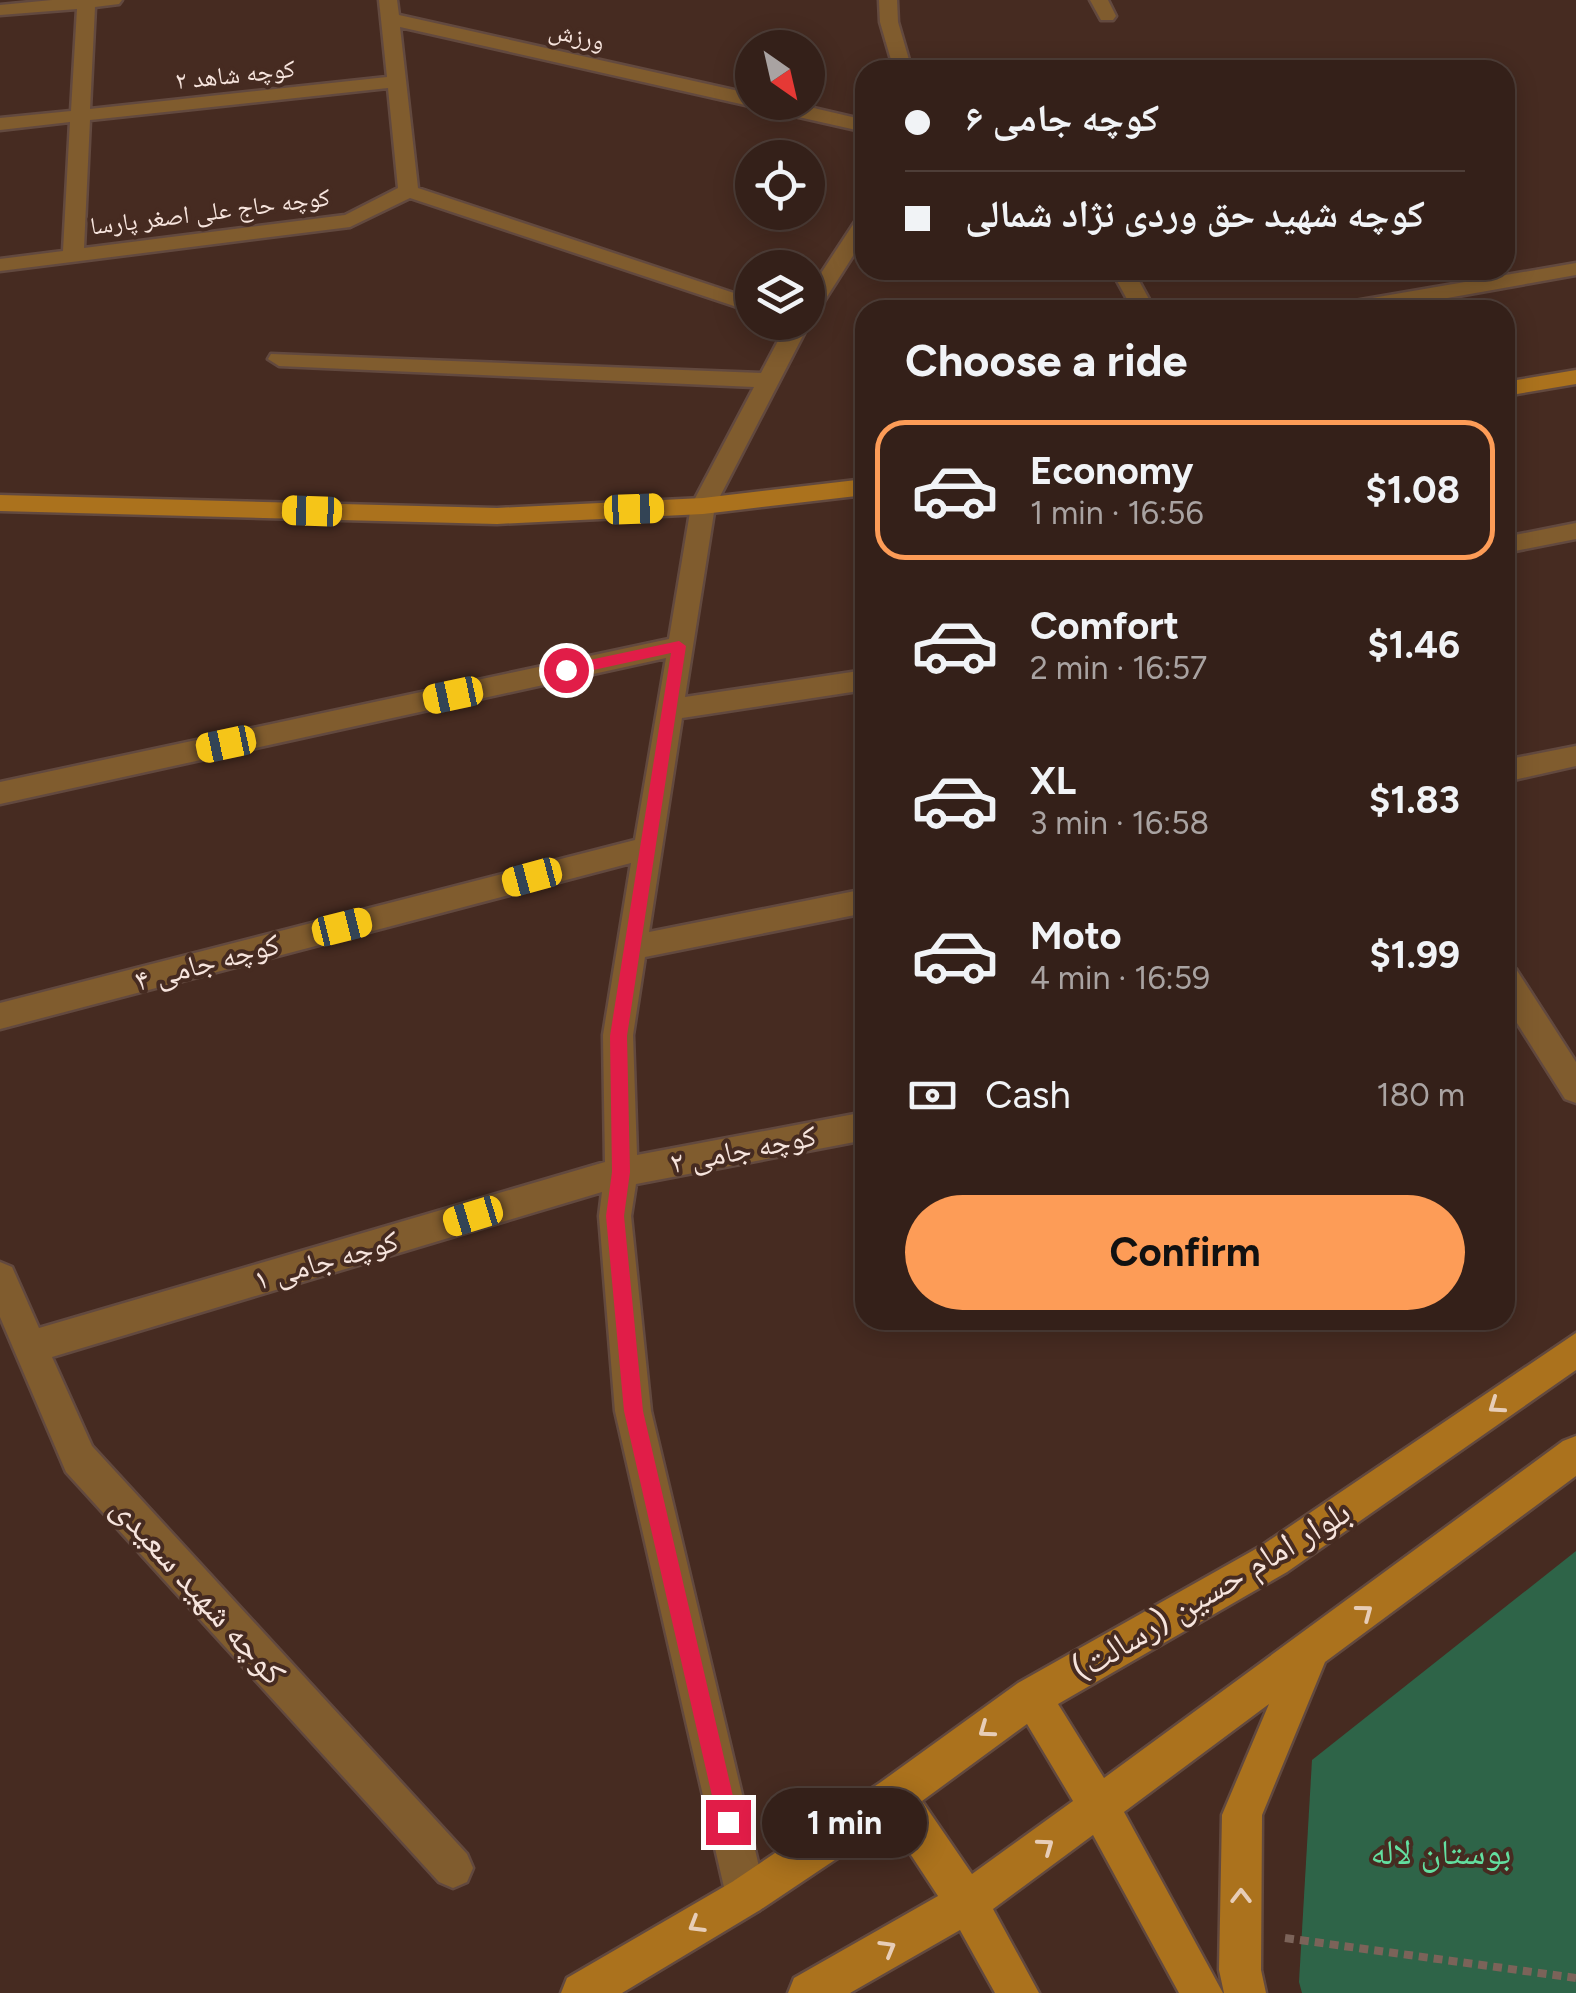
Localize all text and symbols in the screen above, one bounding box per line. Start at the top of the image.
street label: ورزش [546,14,608,57]
north arrow [735,30,825,120]
map controls [735,30,825,340]
street label: کوچه شاهد ۲ [174,53,296,95]
text: کوچه جامی ۶ [965,95,1159,141]
button: locate [735,140,825,230]
street label: کوچه حاج علی اصغر پارسا [88,181,332,242]
text: کوچه شهید حق وردی نژاد شمالی [965,191,1425,237]
button: layers [735,250,825,340]
text: Choose a ride [905,333,1187,387]
icon: car [910,445,1000,535]
text: Economy [1030,448,1193,494]
text: $1.08 [1366,467,1460,513]
car [603,493,665,525]
text: 1 min · 16:56 [1030,494,1204,532]
car [281,495,343,527]
icon: car [910,600,1000,690]
text: Comfort [1030,603,1179,649]
text: $1.46 [1367,622,1460,668]
route start [544,648,589,693]
text: 2 min · 16:57 [1030,649,1207,687]
car [421,674,485,716]
car [194,723,258,765]
icon: car [910,755,1000,845]
text: XL [1030,758,1076,804]
text: $1.83 [1369,777,1460,823]
text: 3 min · 16:58 [1030,804,1209,842]
car [499,855,565,899]
car [309,905,375,949]
icon: car [910,910,1000,1000]
text: Moto [1030,913,1122,959]
street label: کوچه جامی ۴ [131,925,283,999]
text: $1.99 [1369,932,1460,978]
text: 4 min · 16:59 [1030,959,1210,997]
icon: cash [905,1068,960,1123]
text: Cash [985,1072,1071,1118]
text: 180 m [1376,1076,1465,1114]
street label: کوچه جامی ۲ [667,1117,819,1181]
car [440,1193,506,1239]
button: Confirm [905,1195,1465,1310]
street label: کوچه جامی ۱ [250,1222,402,1298]
one-way arrow [1489,1394,1507,1412]
street label: کوچه شهید سعیدی [103,1487,295,1693]
street label: بلوار امام حسین (رسالت) [1064,1490,1359,1691]
one-way arrow [1354,1607,1372,1624]
one-way arrow [979,1718,997,1736]
callout: 1 min [763,1787,928,1857]
route end [706,1800,751,1845]
text: 1 min [807,1804,882,1842]
park label: بوستان لاله [1370,1831,1512,1873]
one-way arrow [1035,1840,1053,1857]
one-way arrow [1230,1887,1252,1902]
one-way arrow [689,1913,707,1932]
one-way arrow [877,1941,895,1960]

